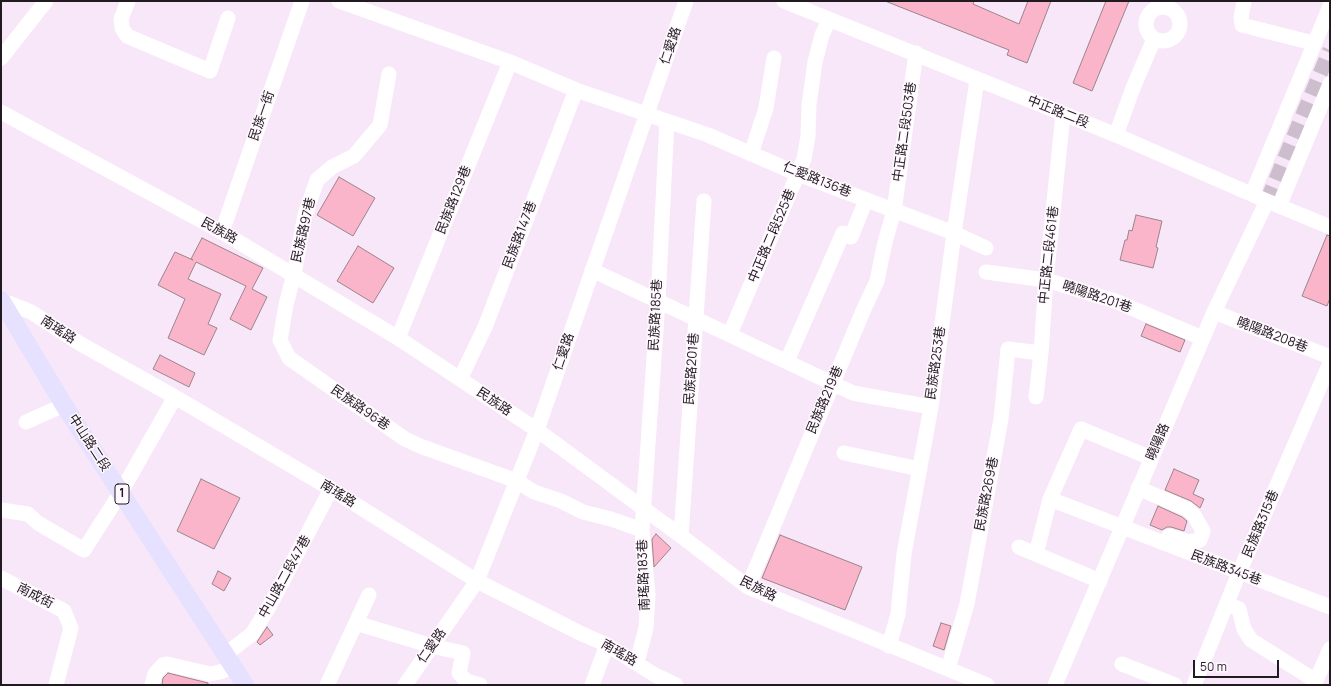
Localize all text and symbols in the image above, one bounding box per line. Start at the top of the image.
street label: 仁愛路 [657,25,685,67]
street label: 中正路二段503巷 [890,81,920,183]
street label: 民族一街 [246,89,278,143]
street label: 中正路二段 [1025,93,1091,131]
street label: 仁愛路136巷 [781,159,853,201]
street label: 民族路129巷 [433,163,475,237]
street label: 中正路二段525巷 [745,187,799,285]
street label: 民族路97巷 [289,196,319,264]
street label: 民族路147巷 [500,199,540,271]
street label: 中正路二段461巷 [1036,205,1062,305]
street label: 民族路 [198,215,240,247]
street label: 曉陽路201巷 [1060,278,1134,316]
street label: 民族路185巷 [646,279,666,351]
street label: 南瑤路 [37,313,79,347]
street label: 曉陽路208巷 [1234,314,1310,356]
street label: 民族路253巷 [923,325,949,401]
street label: 仁愛路 [550,331,578,373]
street label: 民族路201巷 [682,332,702,406]
street label: 民族路219巷 [804,364,846,436]
street label: 民族路96巷 [328,382,392,434]
street label: 民族路 [473,385,515,419]
street label: 中山路二段 [65,411,113,475]
street label: 曉陽路 [1143,421,1173,463]
street label: 民族路269巷 [972,455,1002,533]
street label: 南瑤路 [317,477,359,511]
road number: 1 [115,484,129,504]
street label: 民族路315巷 [1240,488,1282,560]
street label: 中山路二段47巷 [256,533,314,621]
street label: 南瑤路183巷 [635,539,653,611]
street label: 民族路345巷 [1188,547,1264,589]
street label: 民族路 [737,573,779,605]
street label: 南成街 [14,580,56,612]
street label: 仁愛路 [414,626,450,666]
street label: 南瑤路 [598,636,640,670]
scale bar [1195,652,1281,678]
text: 50 m [1200,658,1227,675]

